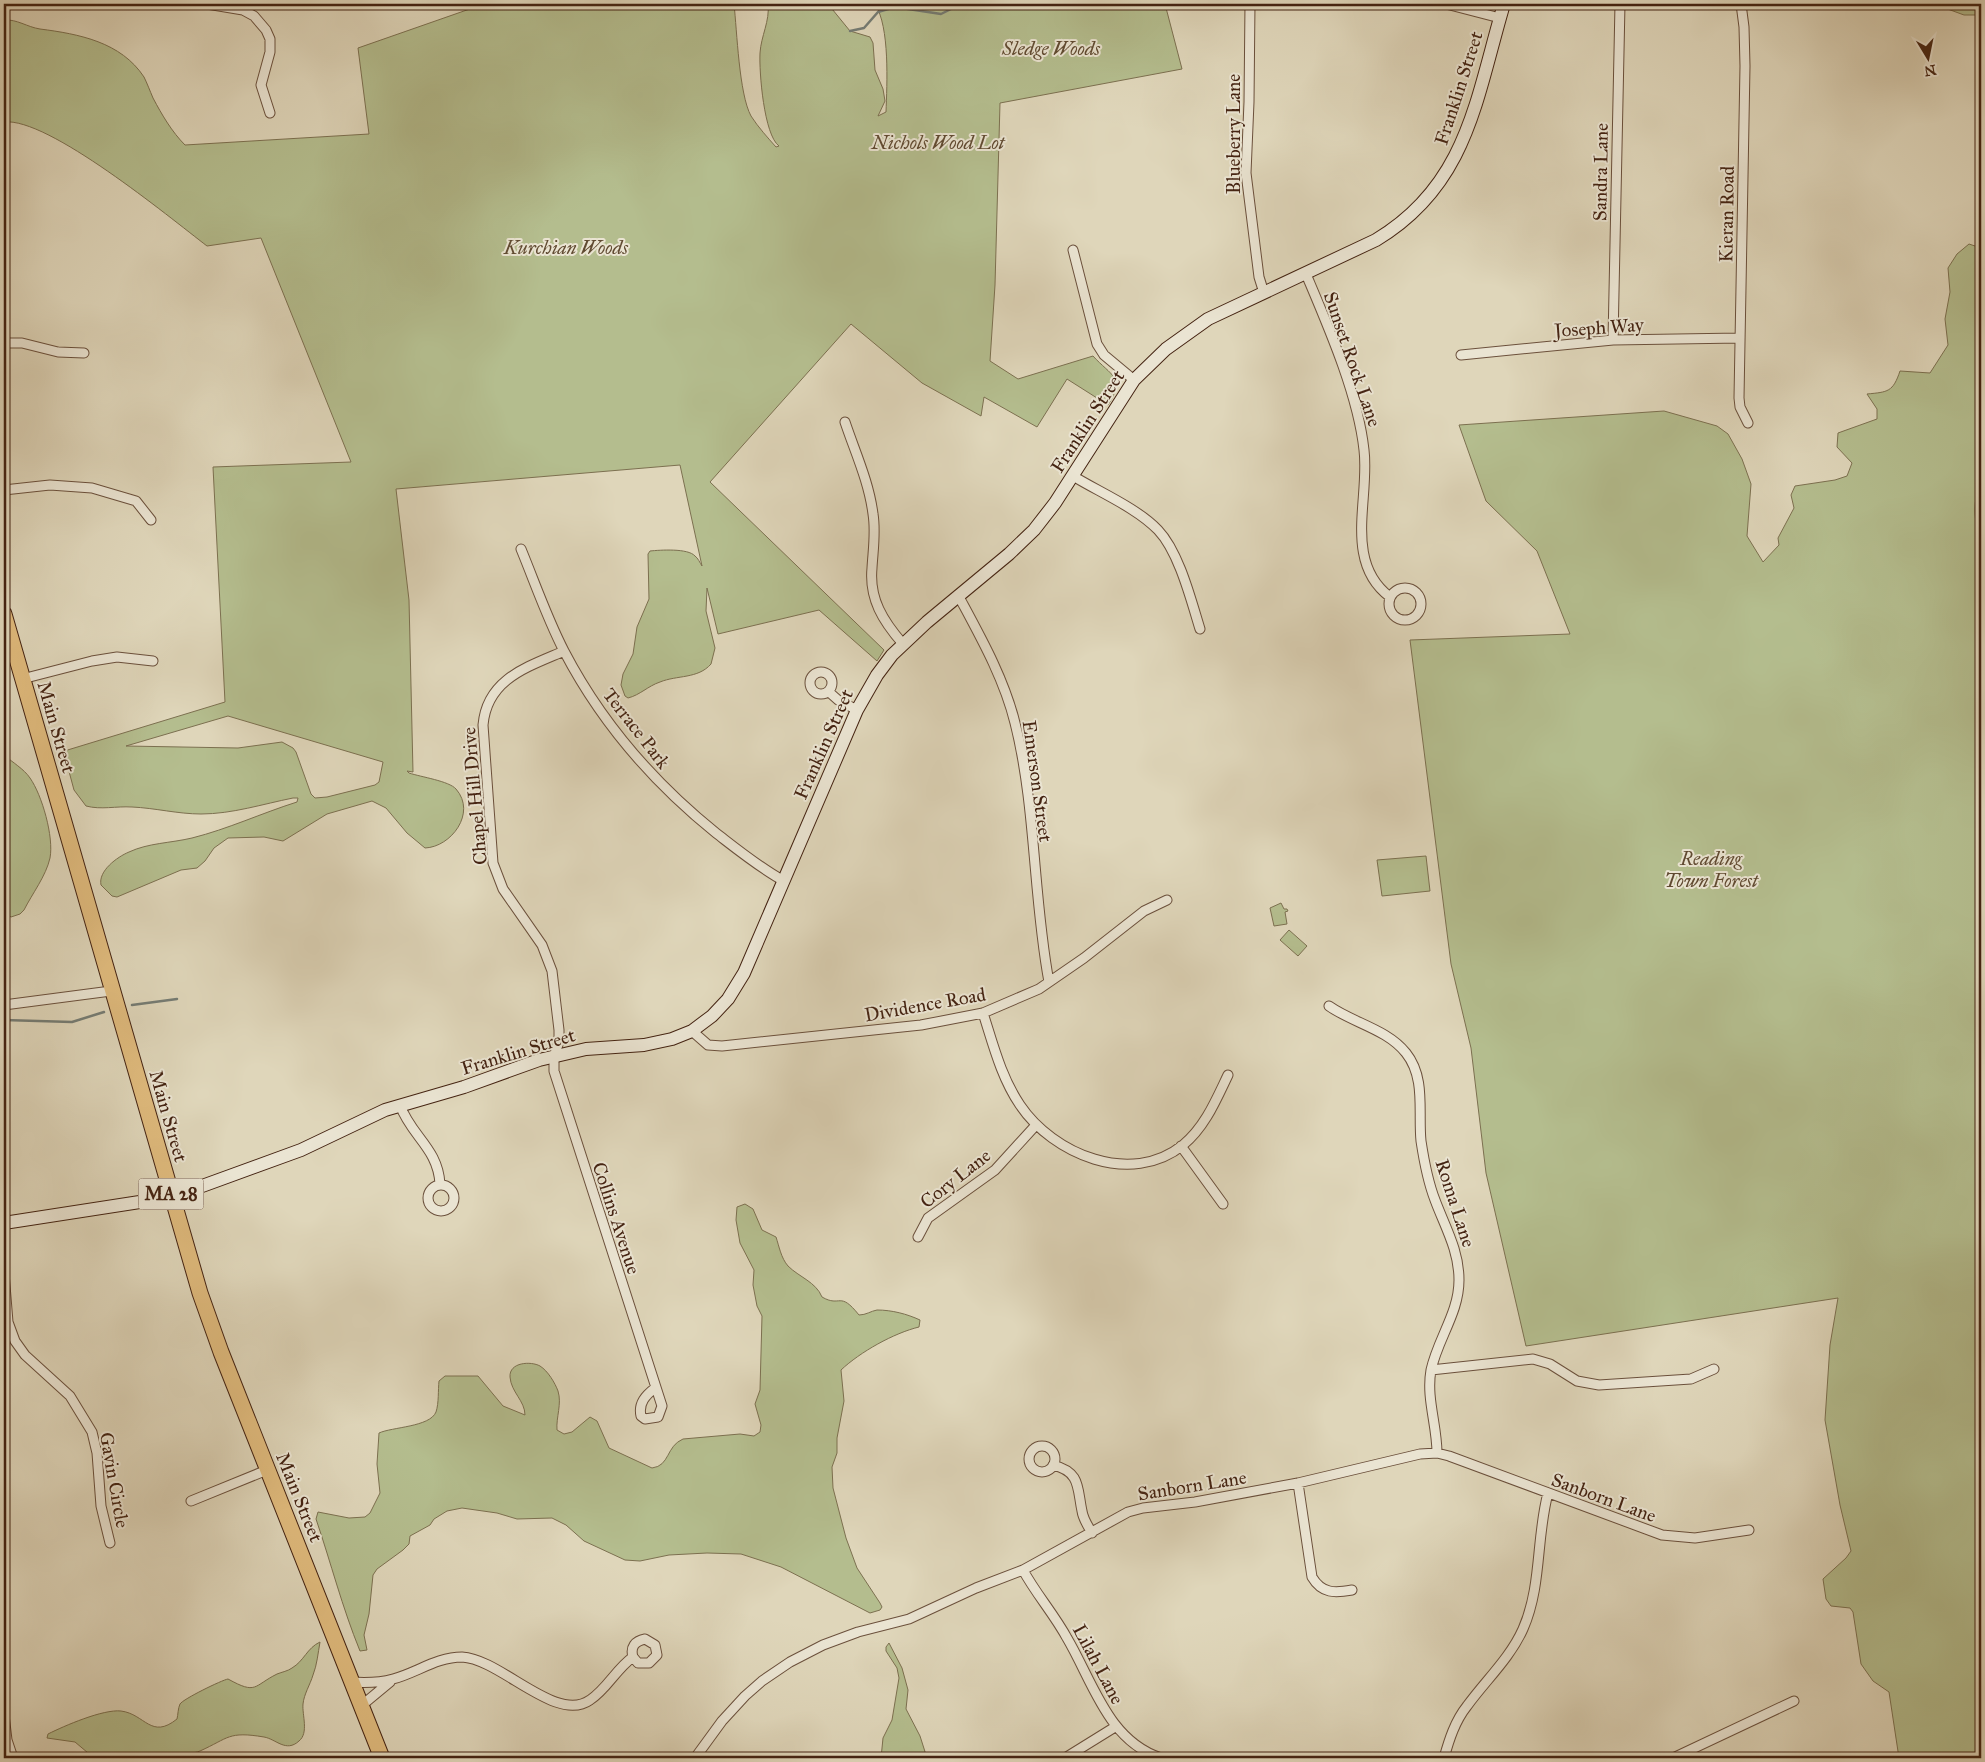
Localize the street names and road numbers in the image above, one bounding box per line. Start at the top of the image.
street label: Franklin Street [1429,28,1488,148]
street label: Blueberry Lane [1222,74,1245,194]
street label: Sandra Lane [1588,123,1613,221]
street label: Kieran Road [1714,165,1739,262]
street label: Sunset Rock Lane [1319,289,1386,430]
street label: Joseph Way [1551,313,1646,343]
street label: Franklin Street [1046,365,1129,477]
street label: Main Street [32,679,81,776]
street label: Terrace Park [598,683,675,773]
street label: Franklin Street [789,685,858,803]
street label: Emerson Street [1018,719,1057,844]
street label: Chapel Hill Drive [457,726,492,866]
street label: Dividence Road [863,982,988,1026]
street label: Franklin Street [458,1023,578,1080]
street label: Main Street [144,1068,193,1165]
street label: Cory Lane [916,1144,995,1213]
street label: Roma Lane [1430,1156,1481,1250]
street label: Collins Avenue [588,1159,645,1277]
road number: MA 28 [138,1178,204,1210]
street label: Gavin Circle [95,1430,134,1530]
street label: Main Street [271,1449,328,1546]
street label: Sanborn Lane [1136,1466,1248,1505]
street label: Sanborn Lane [1548,1468,1659,1527]
street label: Lilah Lane [1068,1620,1129,1708]

